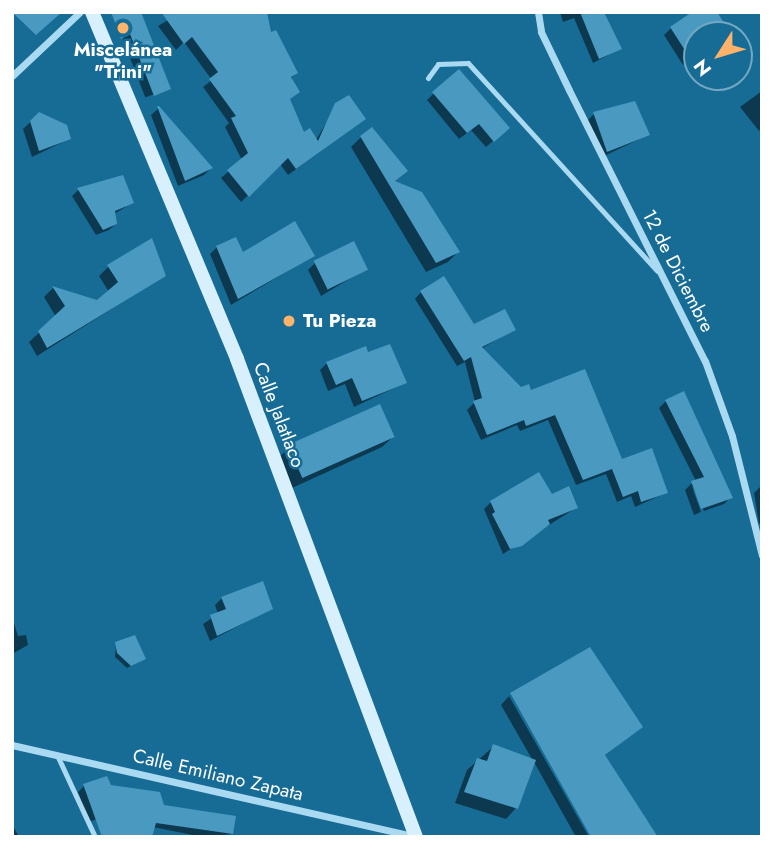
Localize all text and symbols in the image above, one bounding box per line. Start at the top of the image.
marker: Miscelánea "Trini" [115,20,131,36]
north arrow [683,21,753,91]
place label: Miscelánea "Trini" [74,39,172,83]
text: N [687,54,718,82]
street label: 12 de Diciembre [637,206,719,336]
place label: Tu Pieza [303,310,377,332]
marker: Tu Pieza [281,313,297,329]
street label: Calle Jalatlaco [248,359,310,471]
street label: Calle Emiliano Zapata [131,744,305,806]

